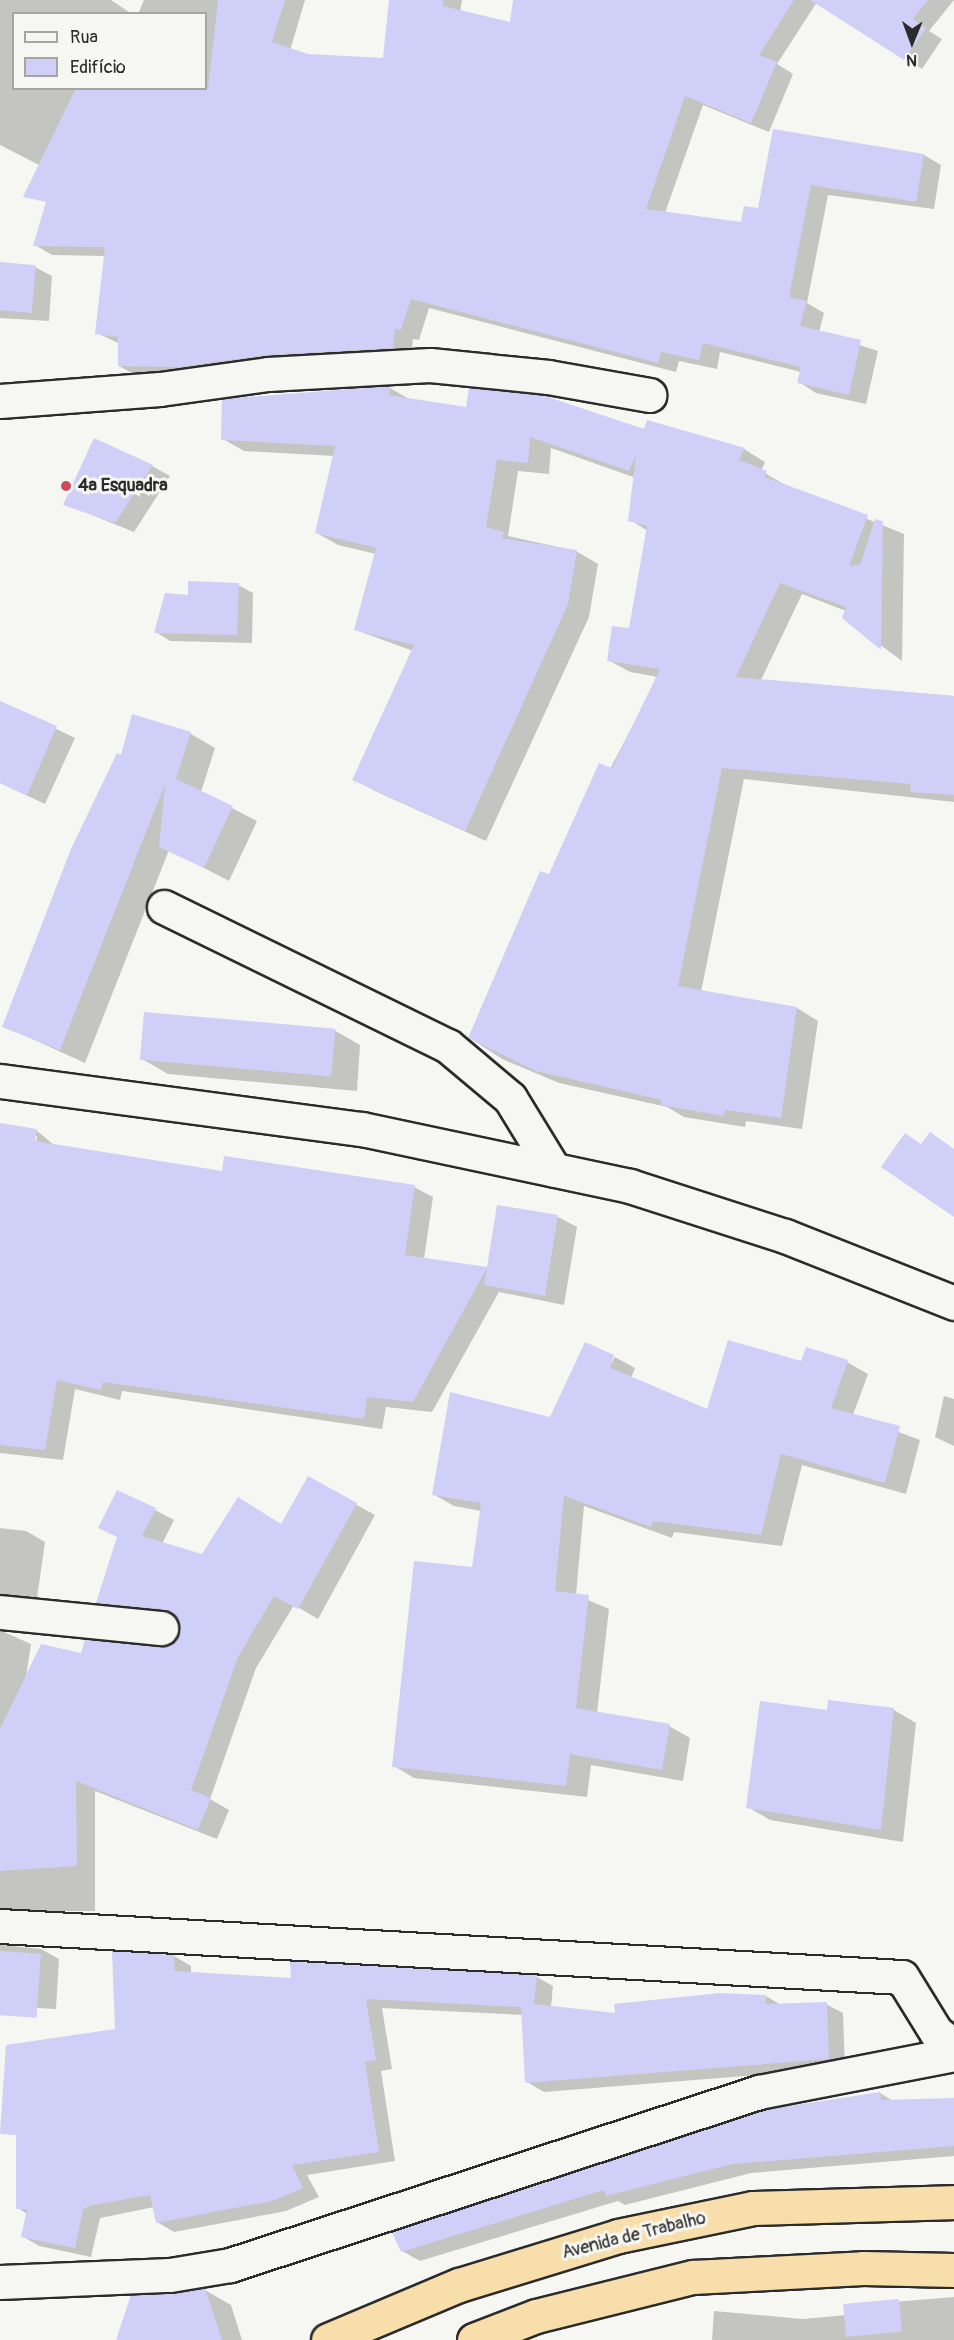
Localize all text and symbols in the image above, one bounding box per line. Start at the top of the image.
legend [12,12,207,90]
north arrow [882,12,942,72]
text: Rua [70,26,98,49]
text: N [906,50,917,70]
text: Edifício [70,56,126,79]
place label: 4a Esquadra [78,475,168,497]
marker: 4a Esquadra [59,479,73,493]
street label: Avenida de Trabalho [560,2208,708,2264]

